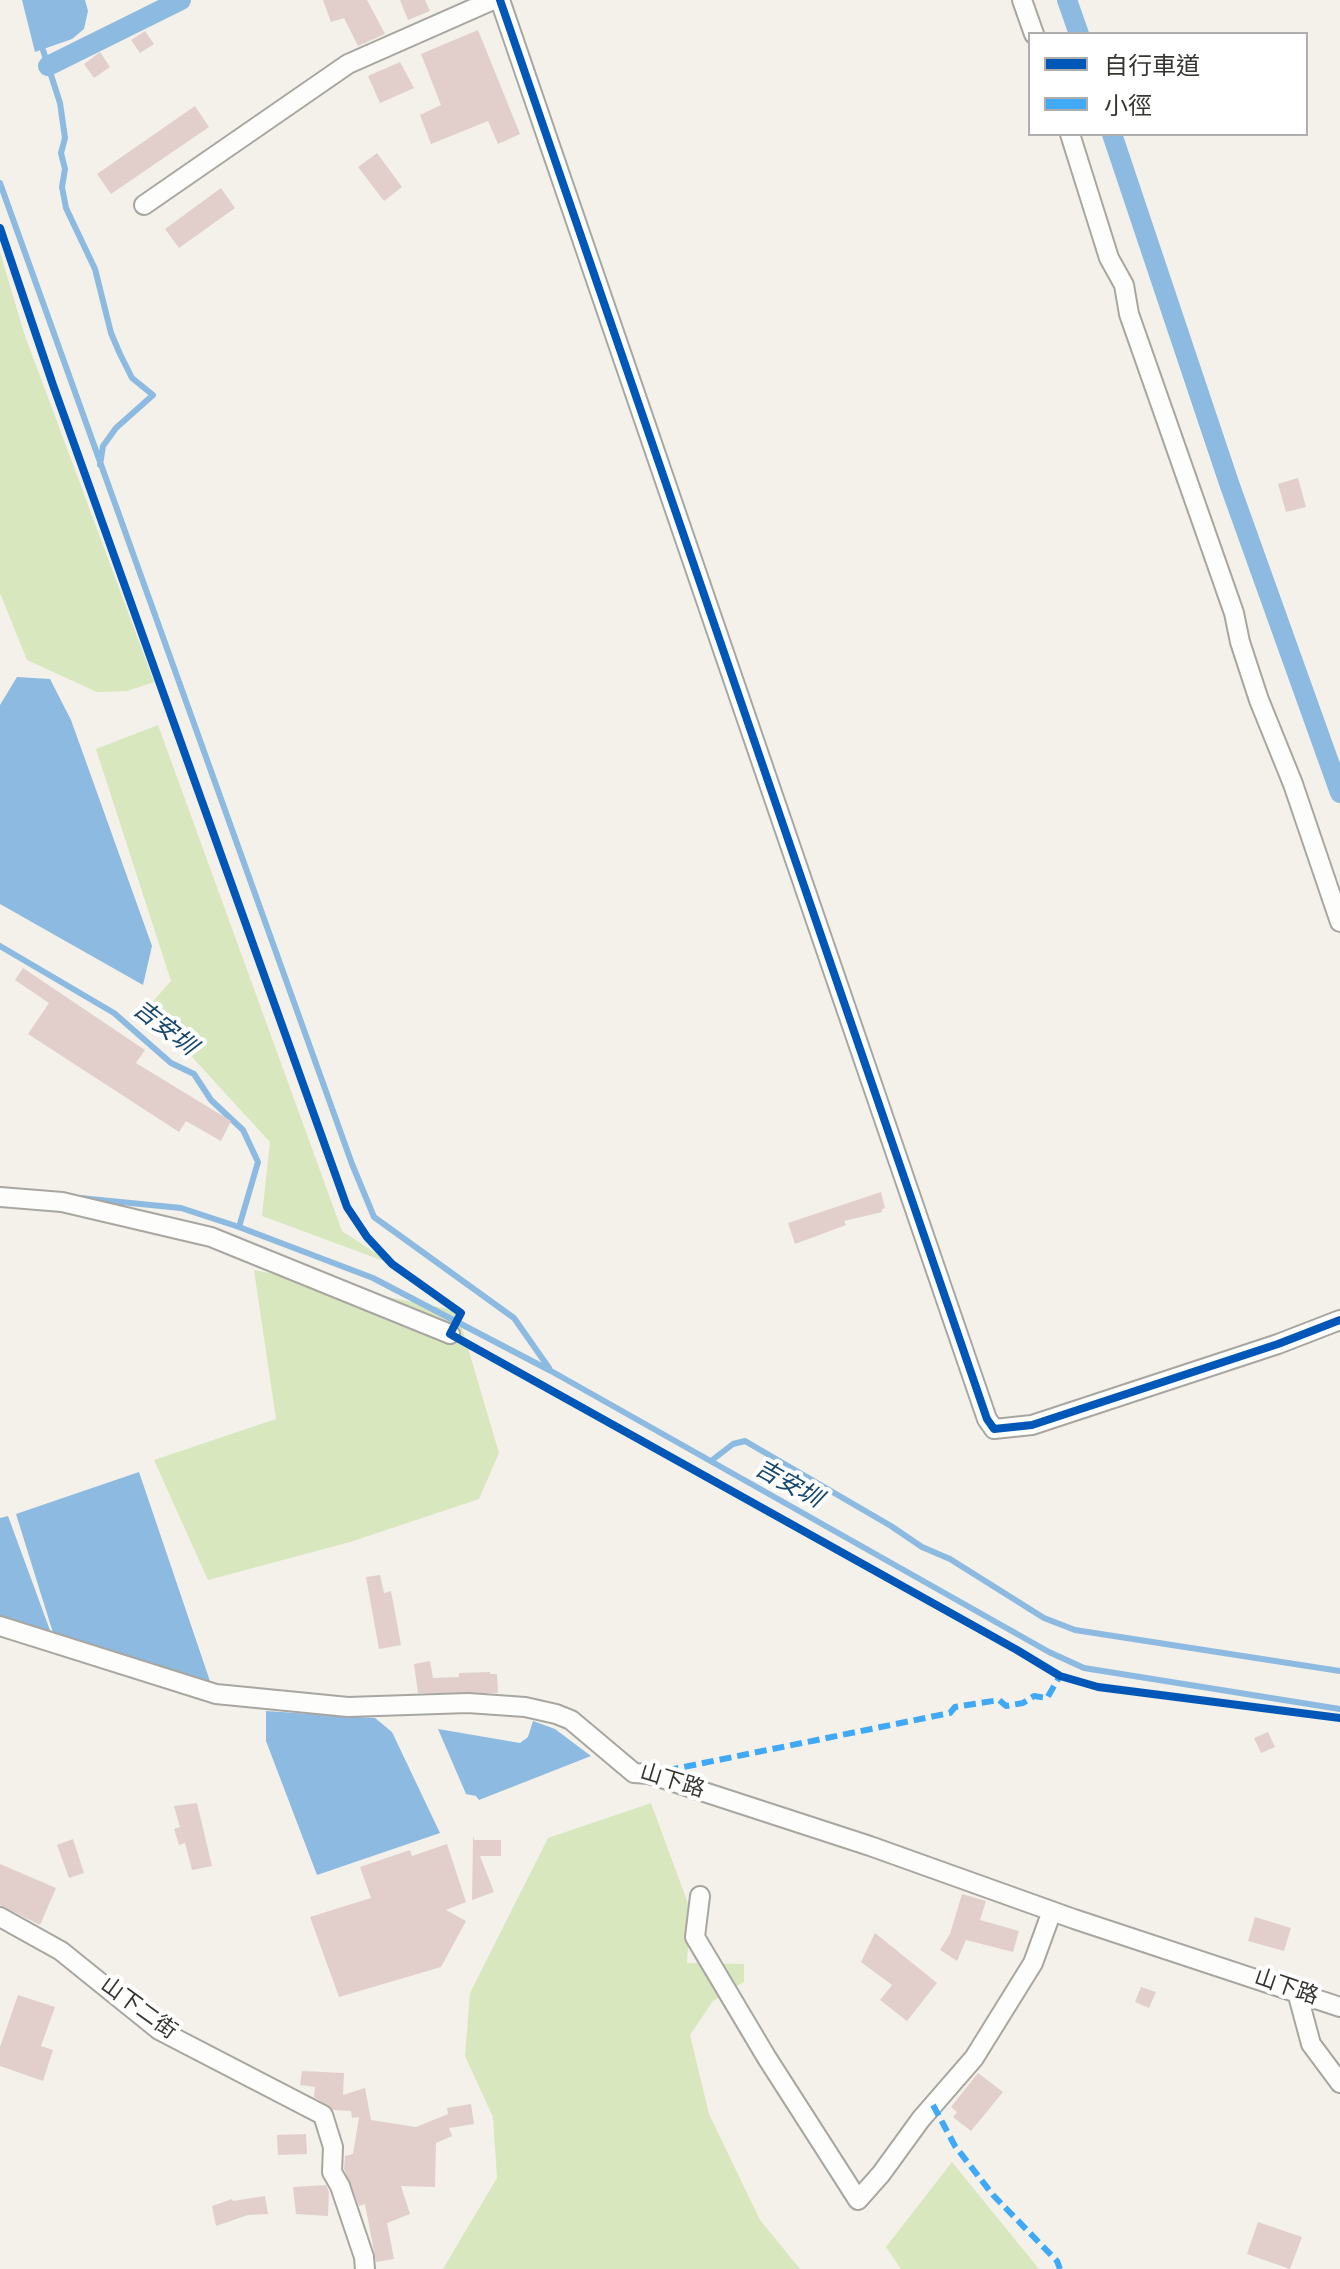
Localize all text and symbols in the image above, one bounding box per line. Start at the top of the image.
legend [1028,32,1308,136]
text: 自行車道 [1104,49,1200,82]
text: 小徑 [1104,89,1152,122]
water label: 吉安圳 [127,995,201,1063]
water label: 吉安圳 [750,1455,826,1515]
street label: 山下路 [637,1760,707,1804]
street label: 山下路 [1251,1965,1321,2011]
street label: 山下二街 [95,1972,181,2046]

